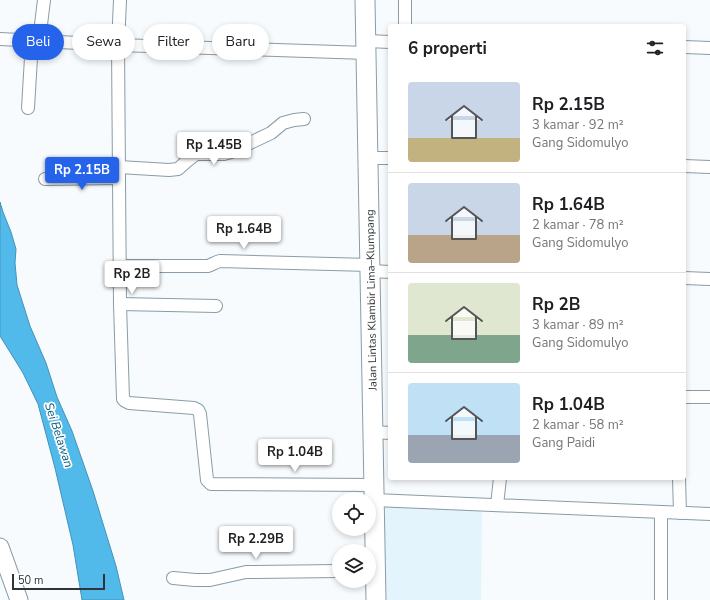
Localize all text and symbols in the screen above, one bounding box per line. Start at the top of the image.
chip: Beli [12,24,64,60]
chip: Sewa [72,24,135,60]
chip: Filter [143,24,204,60]
chip: Baru [212,24,269,60]
text: 6 properti [408,37,487,60]
icon: filters [644,37,666,59]
text: Rp 2.15B [532,93,605,116]
icon: home [440,98,488,146]
text: 3 kamar · 92 m² [532,116,624,134]
pin: Rp 1.45B [173,132,255,166]
text: Gang Sidomulyo [532,134,628,152]
text: Rp 1.45B [186,136,242,154]
pin: Rp 2.15B [41,157,123,191]
text: Rp 2.15B [54,161,110,179]
text: Rp 1.64B [532,193,605,216]
icon: home [440,199,488,247]
street label: Jalan Lintas Klambir Lima–Klumpang [362,209,381,392]
pin: Rp 1.64B [203,216,285,250]
text: 2 kamar · 78 m² [532,216,624,234]
text: Rp 1.64B [216,220,272,238]
text: Gang Sidomulyo [532,234,628,252]
pin: Rp 2B [104,261,160,295]
text: Rp 2B [114,265,150,283]
text: Rp 2B [532,293,580,316]
icon: home [440,299,488,347]
text: 3 kamar · 89 m² [532,316,624,334]
text: Gang Sidomulyo [532,334,628,352]
text: Rp 1.04B [532,393,605,416]
icon: home [440,399,488,447]
water label: Sei Belawan [41,401,77,470]
text: 2 kamar · 58 m² [532,416,624,434]
text: Gang Paidi [532,434,595,452]
pin: Rp 1.04B [254,439,336,473]
text: Rp 1.04B [267,443,323,461]
map controls [332,492,376,588]
button: locate [332,492,376,536]
pin: Rp 2.29B [215,526,297,560]
text: Rp 2.29B [228,530,284,548]
button: layers [332,544,376,588]
scale bar [12,572,105,591]
text: 50 m [18,573,43,588]

